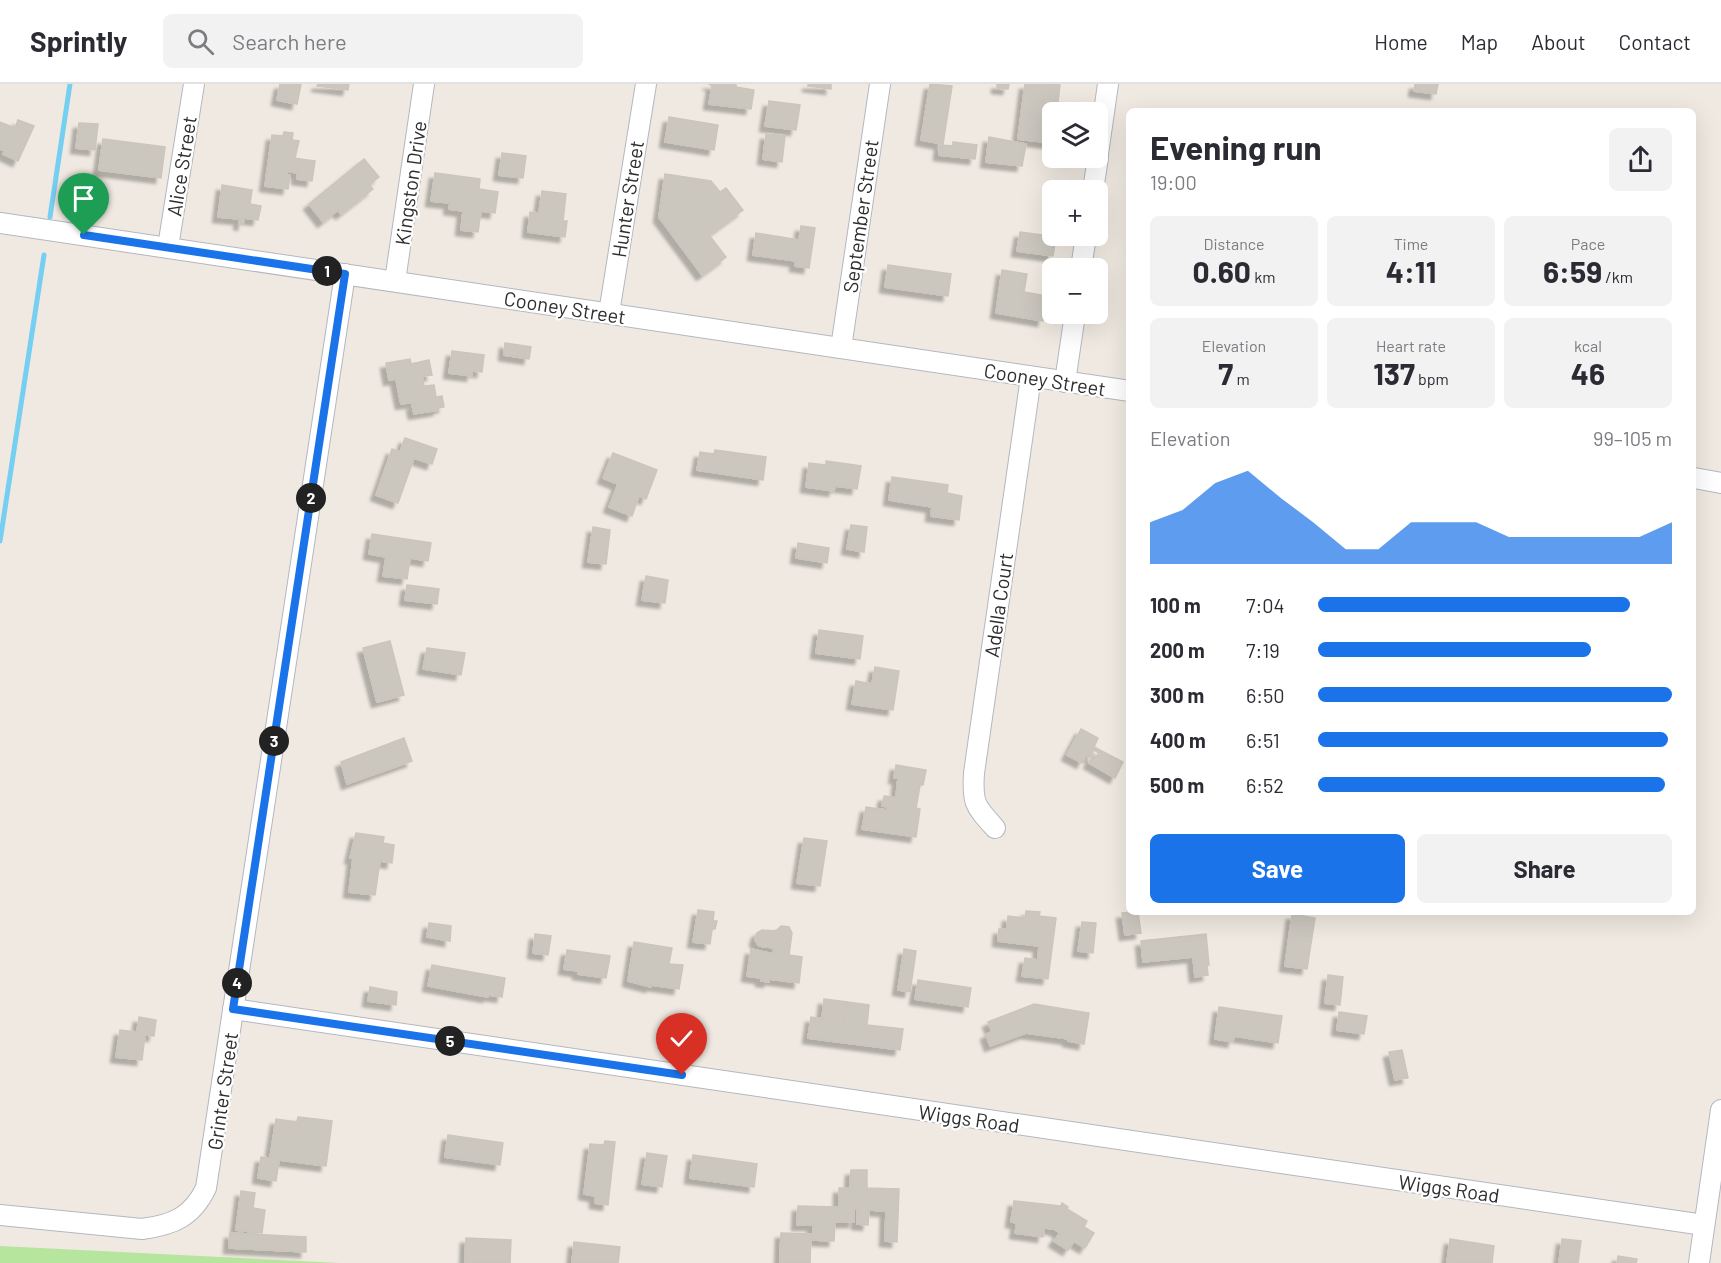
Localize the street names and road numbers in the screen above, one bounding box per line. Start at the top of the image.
street label: Alice Street [161,114,201,218]
street label: Kingston Drive [389,119,431,247]
street label: September Street [837,138,883,294]
street label: Hunter Street [606,139,648,259]
street label: Cooney Street [502,286,628,328]
street label: Cooney Street [982,358,1108,400]
street label: Adella Court [979,551,1017,659]
street label: Grinter Street [202,1030,242,1152]
street label: Wiggs Road [917,1099,1021,1137]
street label: Wiggs Road [1397,1169,1501,1207]

